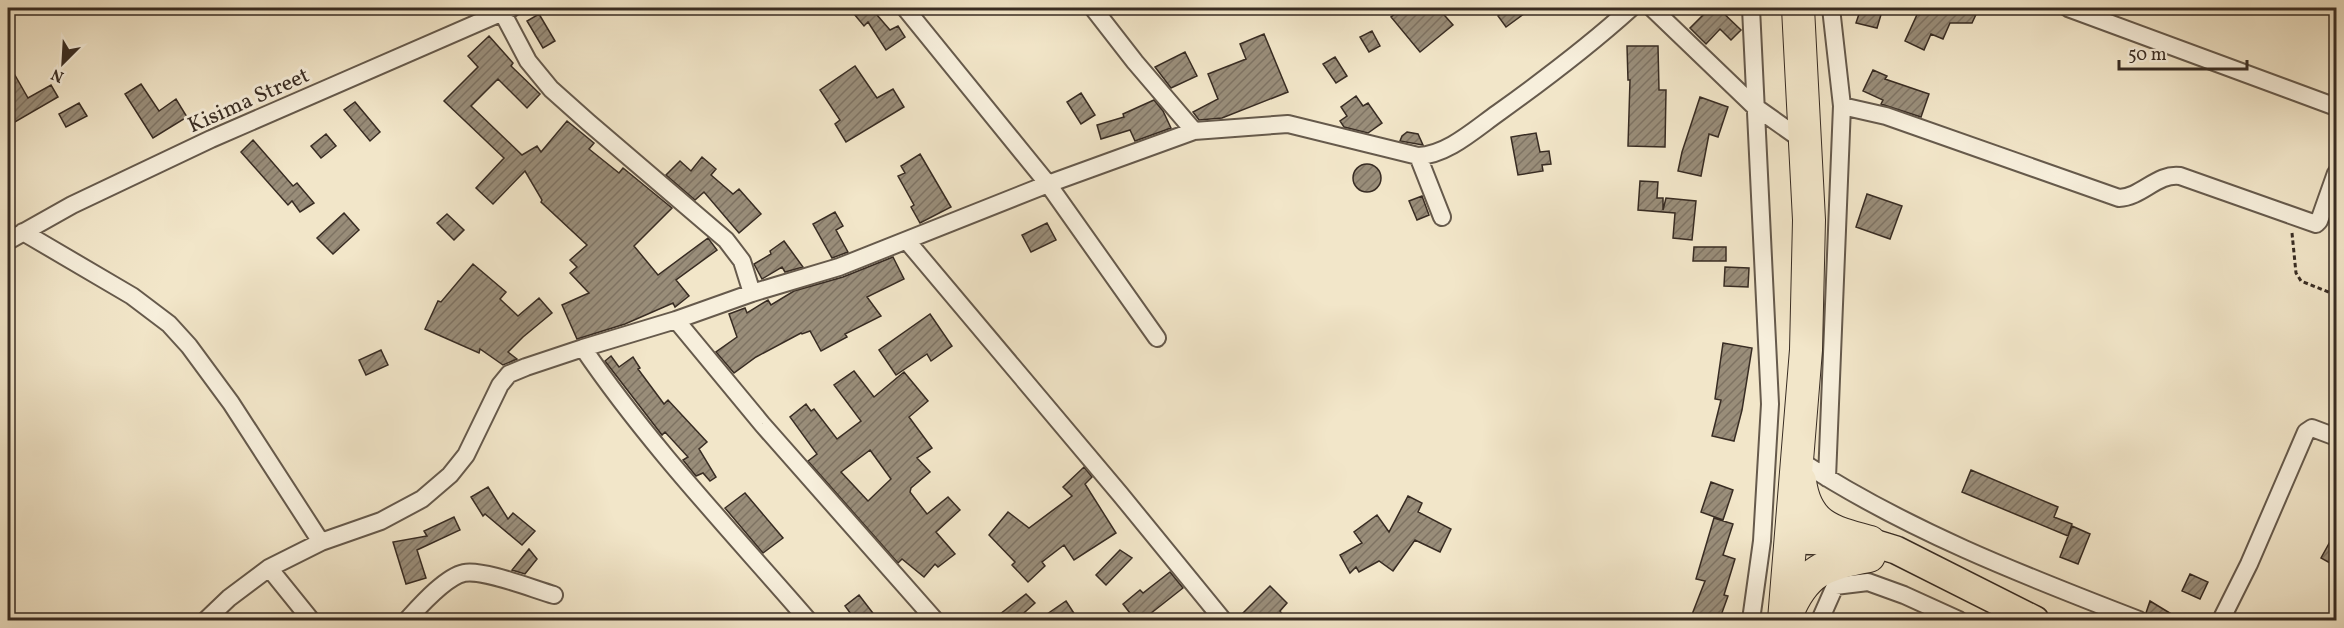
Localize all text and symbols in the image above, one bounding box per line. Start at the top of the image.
north arrow [33,33,93,93]
scale bar [2119,33,2246,71]
text: 50 m [2128,43,2167,68]
street label: Kisima Street [183,61,315,142]
text: N [48,62,67,87]

